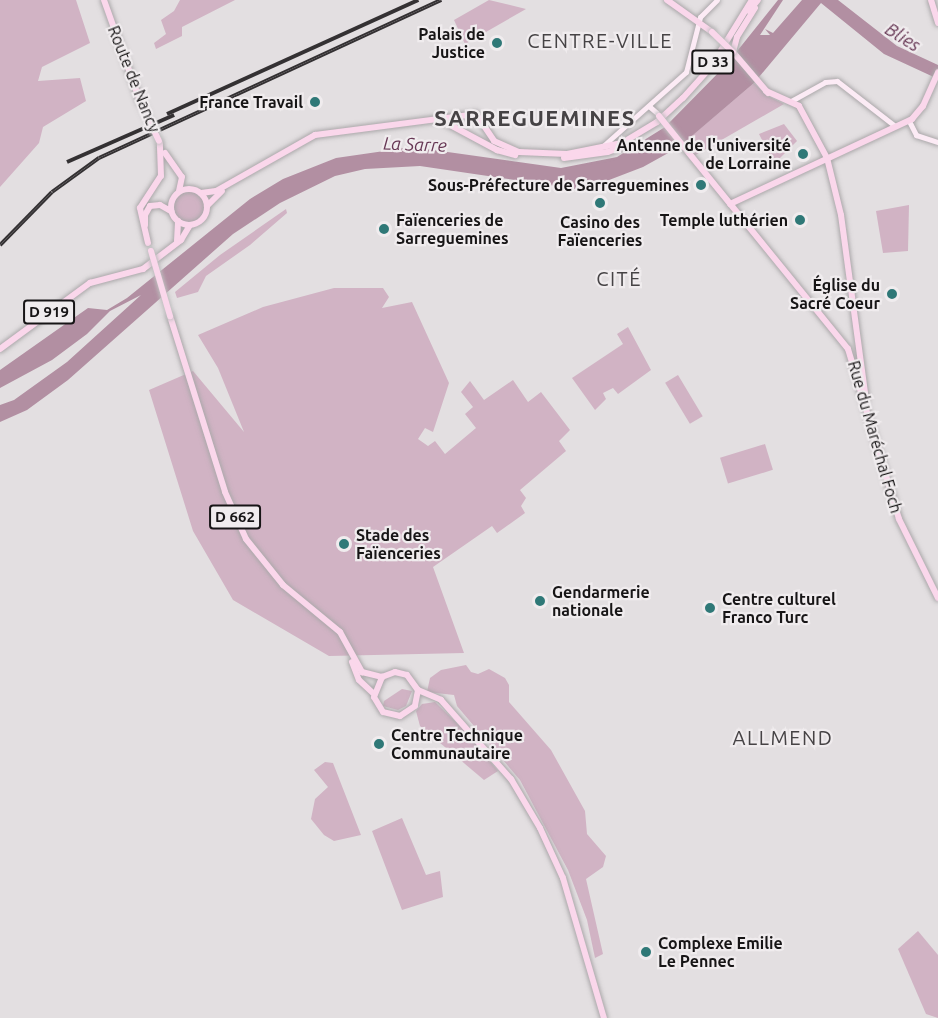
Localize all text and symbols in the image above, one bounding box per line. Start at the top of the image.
water label: Blies [881,18,925,56]
street label: Route de Nancy [104,23,164,135]
place label: Palais de Justice [418,24,485,62]
district label: CENTRE-VILLE [527,28,673,52]
marker: Palais de Justice [490,36,504,50]
road number: D 33 [690,50,736,74]
place label: France Travail [199,92,303,112]
marker: France Travail [308,95,322,109]
district label: SARREGUEMINES [434,105,636,131]
water label: La Sarre [383,132,447,156]
place label: Antenne de l'université de Lorraine [616,135,791,173]
marker: Antenne de l'université de Lorraine [796,147,810,161]
place label: Sous-Préfecture de Sarreguemines [428,175,689,195]
marker: Sous-Préfecture de Sarreguemines [694,178,708,192]
marker: Casino des Faïenceries [593,196,607,210]
place label: Faïenceries de Sarreguemines [396,210,509,248]
place label: Temple luthérien [660,210,788,230]
place label: Casino des Faïenceries [558,212,642,250]
marker: Temple luthérien [793,213,807,227]
marker: Faïenceries de Sarreguemines [377,222,391,236]
district label: CITÉ [596,266,642,290]
place label: Église du Sacré Coeur [790,275,880,313]
marker: Église du Sacré Coeur [885,287,899,301]
road number: D 919 [22,300,76,324]
street label: Rue du Maréchal Foch [844,359,906,515]
road number: D 662 [208,505,262,529]
place label: Stade des Faïenceries [356,525,441,563]
marker: Stade des Faïenceries [337,537,351,551]
place label: Gendarmerie nationale [552,582,650,620]
place label: Centre culturel Franco Turc [722,589,836,627]
marker: Gendarmerie nationale [533,594,547,608]
marker: Centre culturel Franco Turc [703,601,717,615]
place label: Centre Technique Communautaire [391,725,523,763]
district label: ALLMEND [733,725,833,749]
marker: Centre Technique Communautaire [372,737,386,751]
place label: Complexe Emilie Le Pennec [658,933,783,971]
marker: Complexe Emilie Le Pennec [639,945,653,959]

